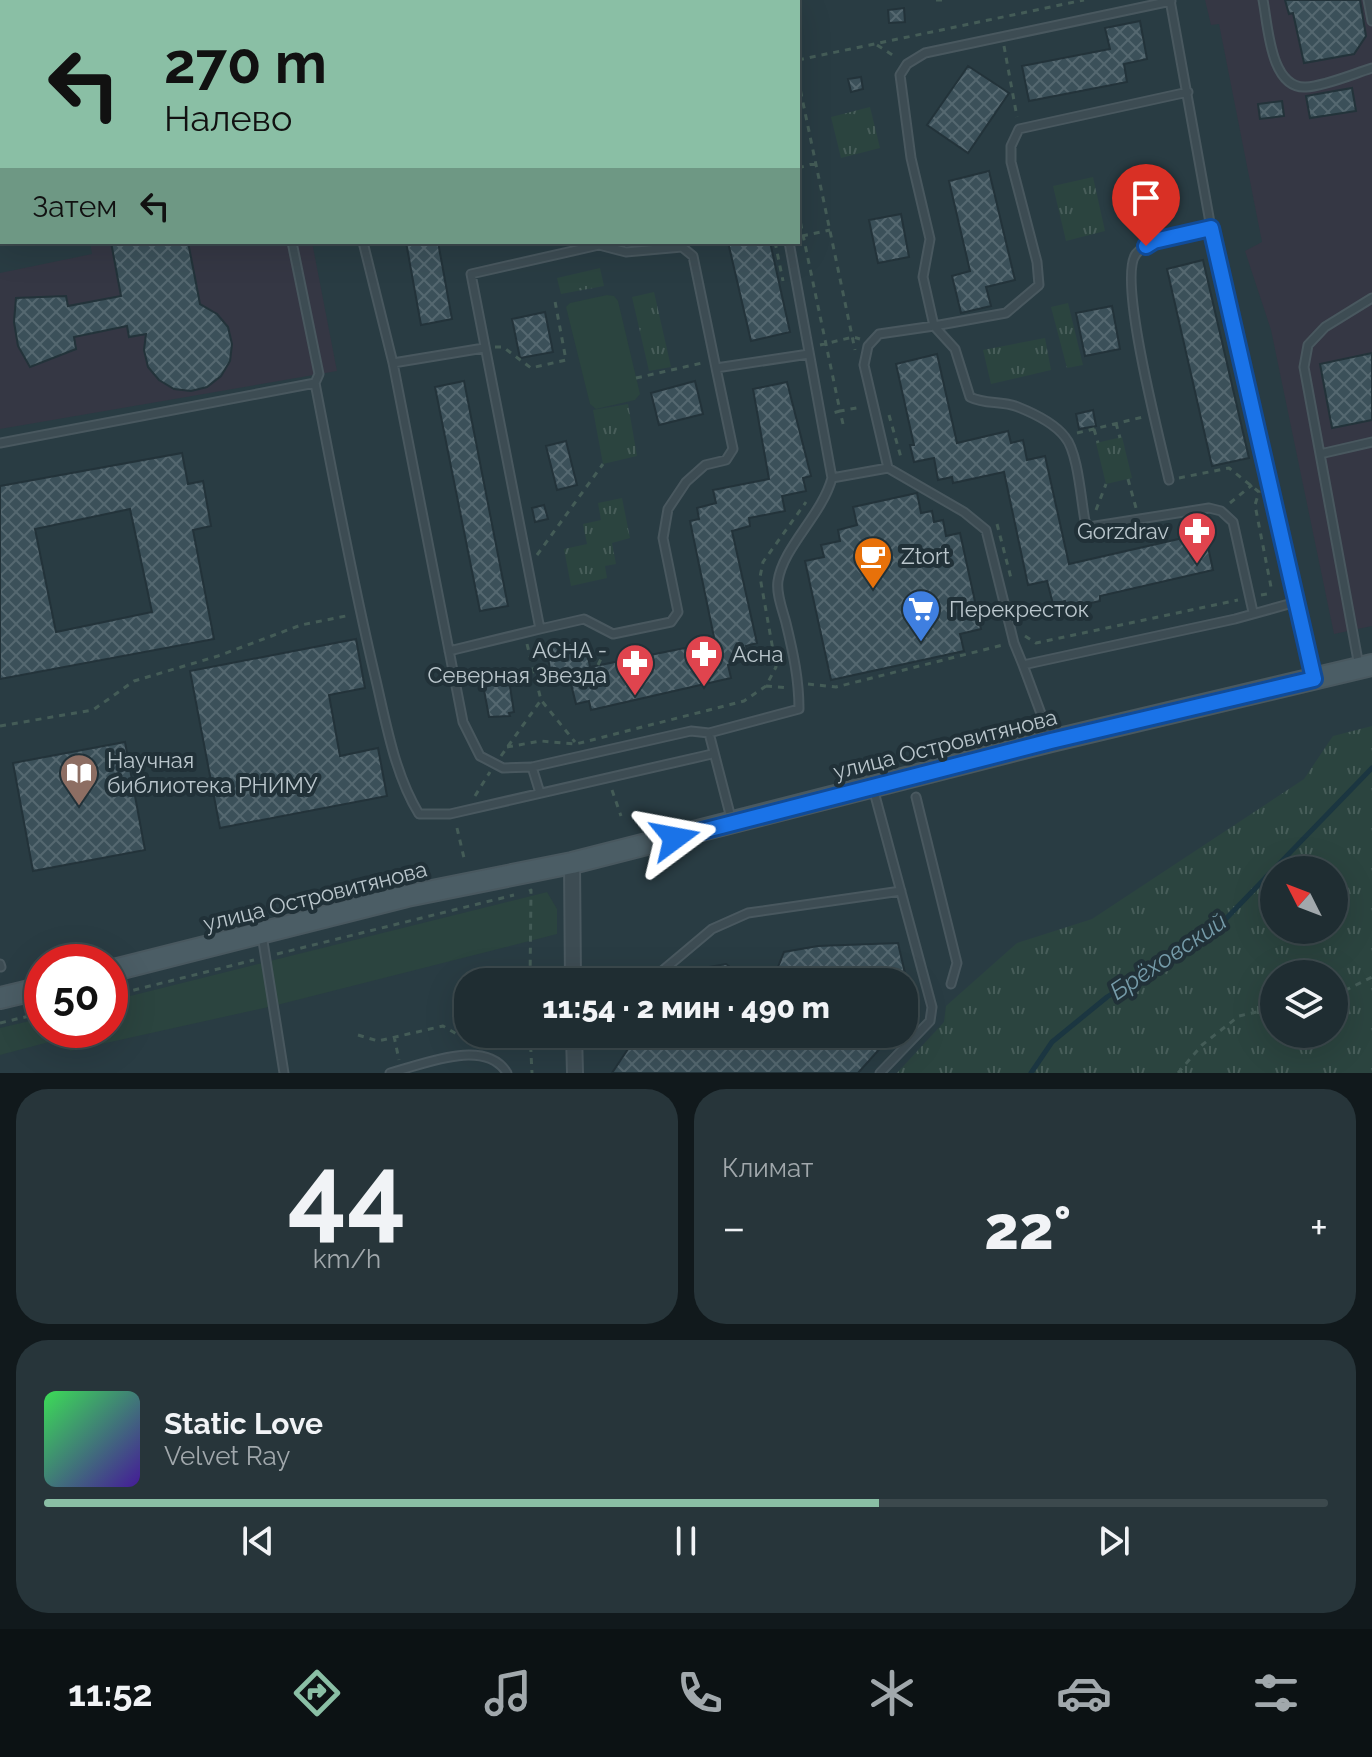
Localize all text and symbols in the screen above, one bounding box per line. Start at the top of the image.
text: 270 m [164,30,327,96]
icon: left [32,32,136,136]
text: Налево [164,97,292,139]
pin [1112,164,1180,246]
icon: arrive [1124,176,1168,220]
icon: left [133,184,177,228]
text: Затем [32,189,117,224]
pharmacy icon: Gorzdrav [1176,510,1218,565]
place label: Gorzdrav [1077,518,1169,544]
cafe icon: Ztort [852,535,894,590]
place label: Ztort [901,543,951,569]
supermarket icon: Перекресток [900,588,942,643]
place label: Перекресток [949,596,1089,622]
pharmacy icon: Асна [683,633,725,688]
place label: АСНА - Северная Звезда [427,637,607,688]
place label: Асна [732,641,783,667]
pharmacy icon: АСНА - Северная Звезда [614,642,656,697]
street label: улица Островитянова [830,704,1060,784]
place label: Научная библиотека РНИМУ [107,747,318,798]
library icon: Научная библиотека РНИМУ [58,752,100,807]
position arrow [633,796,717,880]
street label: улица Островитянова [200,856,430,936]
north arrow [1260,856,1348,944]
map controls [1260,856,1348,1048]
water label: Брёховский [1104,906,1232,1006]
speed limit sign: 50 [24,944,128,1048]
button: layers [1260,960,1348,1048]
text: 11:54 · 2 мин · 490 m [542,990,830,1025]
text: 44 [288,1131,406,1253]
text: Климат [722,1153,813,1183]
text: 22° [984,1193,1071,1263]
text: − [722,1202,746,1253]
text: + [1310,1202,1328,1253]
text: km/h [313,1244,381,1274]
text: Static Love [164,1406,323,1441]
text: Velvet Ray [164,1441,290,1471]
icon: previous [236,1519,280,1563]
icon: pause [664,1519,708,1563]
icon: next [1092,1519,1136,1563]
icon: directions [289,1665,345,1721]
icon: music [480,1665,536,1721]
icon: phone [672,1665,728,1721]
icon: climate [864,1665,920,1721]
icon: car [1056,1665,1112,1721]
icon: filters [1248,1665,1304,1721]
text: 11:52 [68,1672,153,1714]

